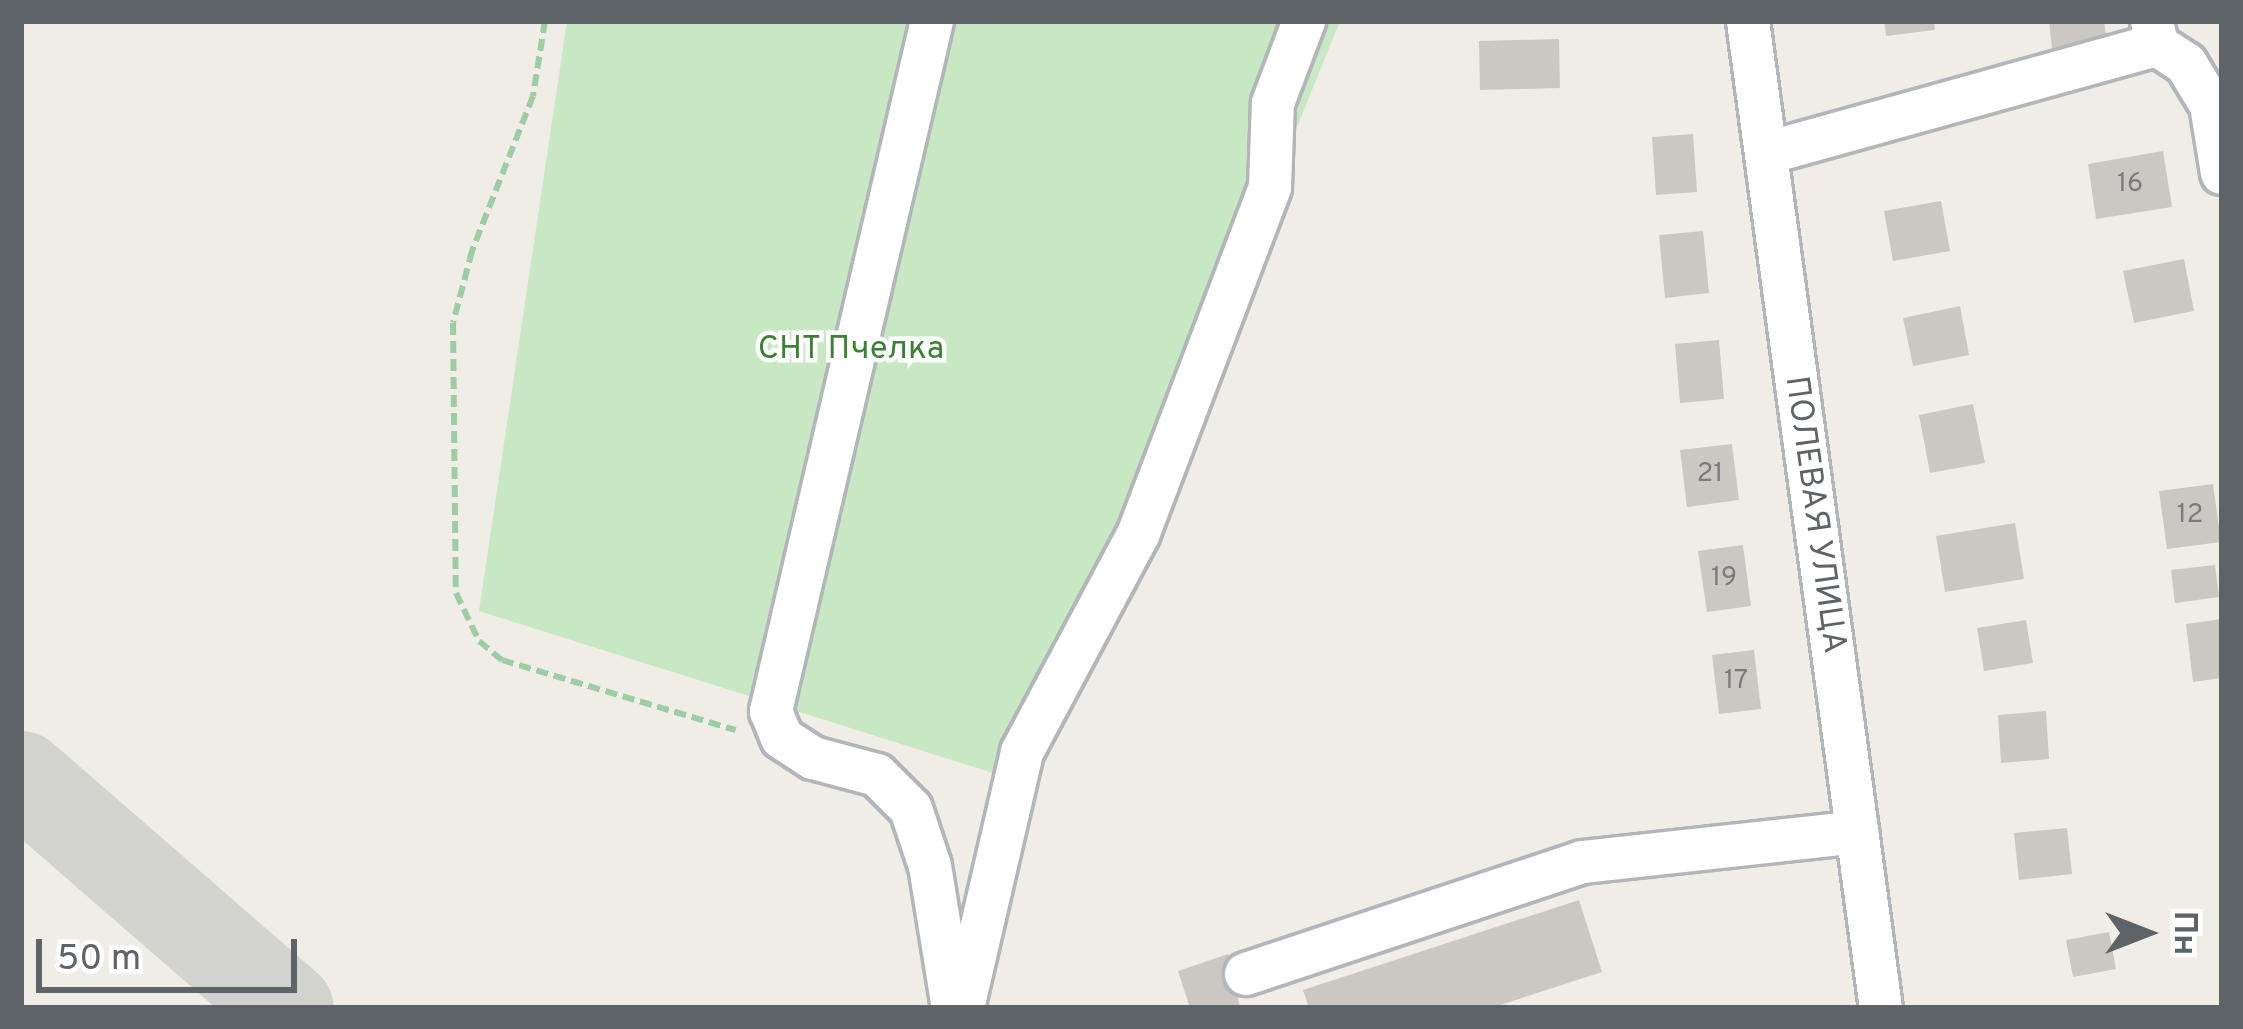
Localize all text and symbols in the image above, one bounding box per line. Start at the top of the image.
house number: 16 [2117,169,2143,201]
park label: СНТ Пчелка [757,331,945,371]
street label: ПОЛЕВАЯ УЛИЦА [1774,374,1852,656]
house number: 21 [1697,459,1723,491]
house number: 12 [2177,500,2203,532]
house number: 19 [1711,563,1737,595]
house number: 17 [1724,666,1748,698]
north arrow [2087,873,2207,993]
text: Пн [2162,911,2204,955]
scale bar [42,915,303,989]
text: 50 m [57,937,141,983]

